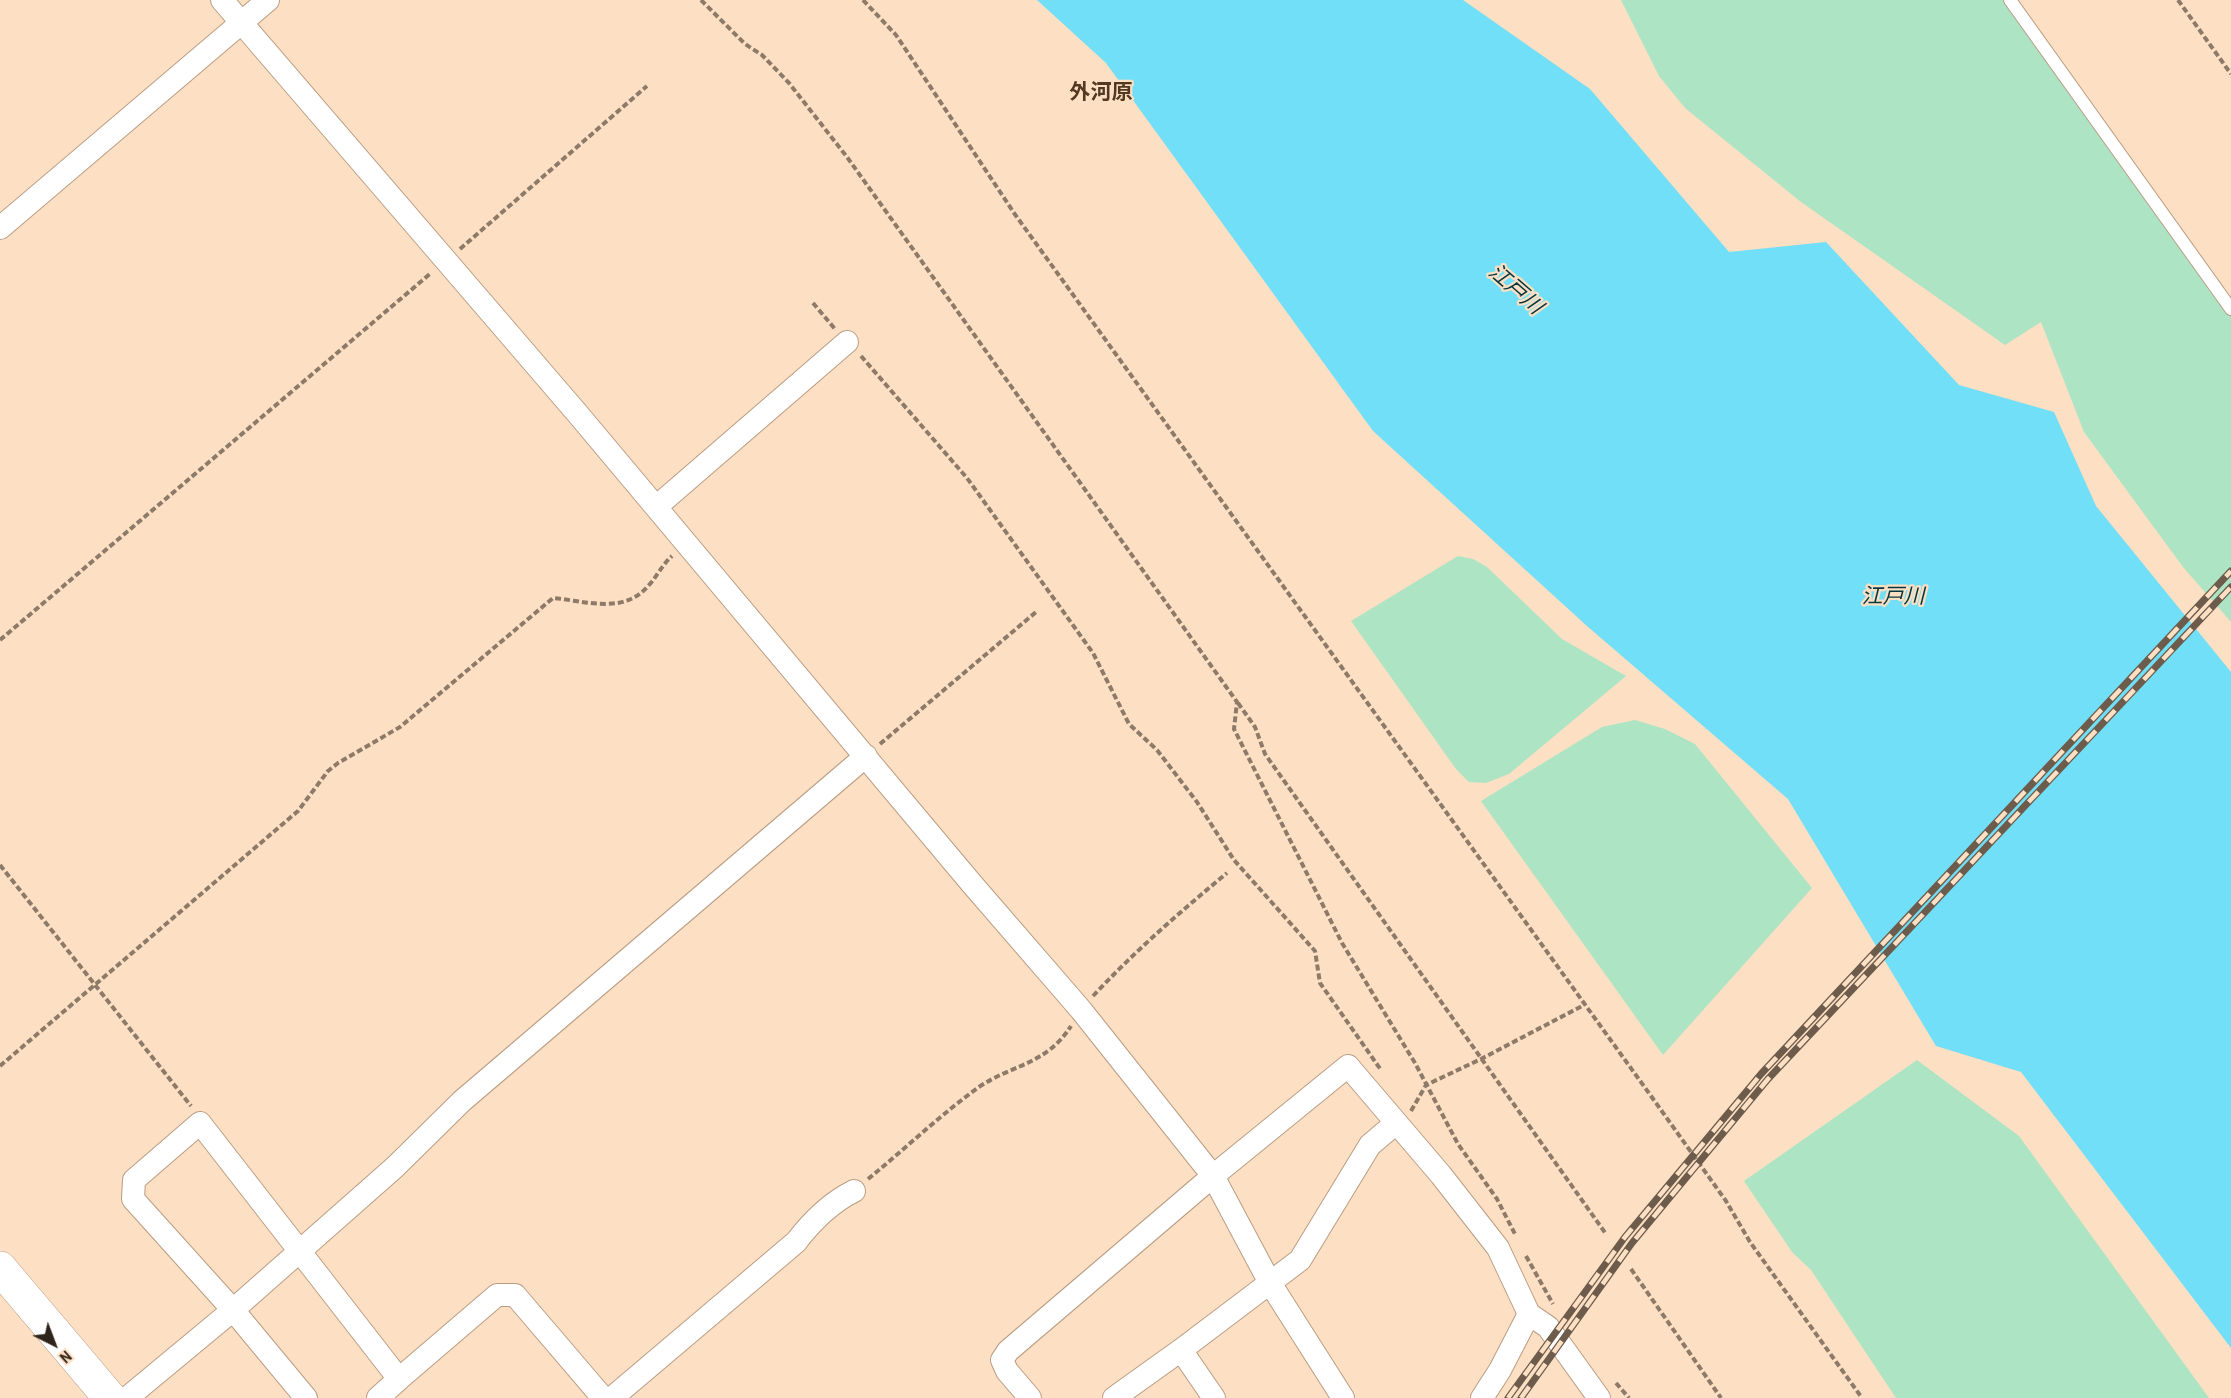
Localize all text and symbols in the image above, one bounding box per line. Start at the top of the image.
district label: 外河原 [1070,80,1132,106]
water label: 江戸川 [1483,260,1547,320]
water label: 江戸川 [1862,584,1924,610]
north arrow [24,1314,84,1374]
text: N [55,1346,77,1369]

